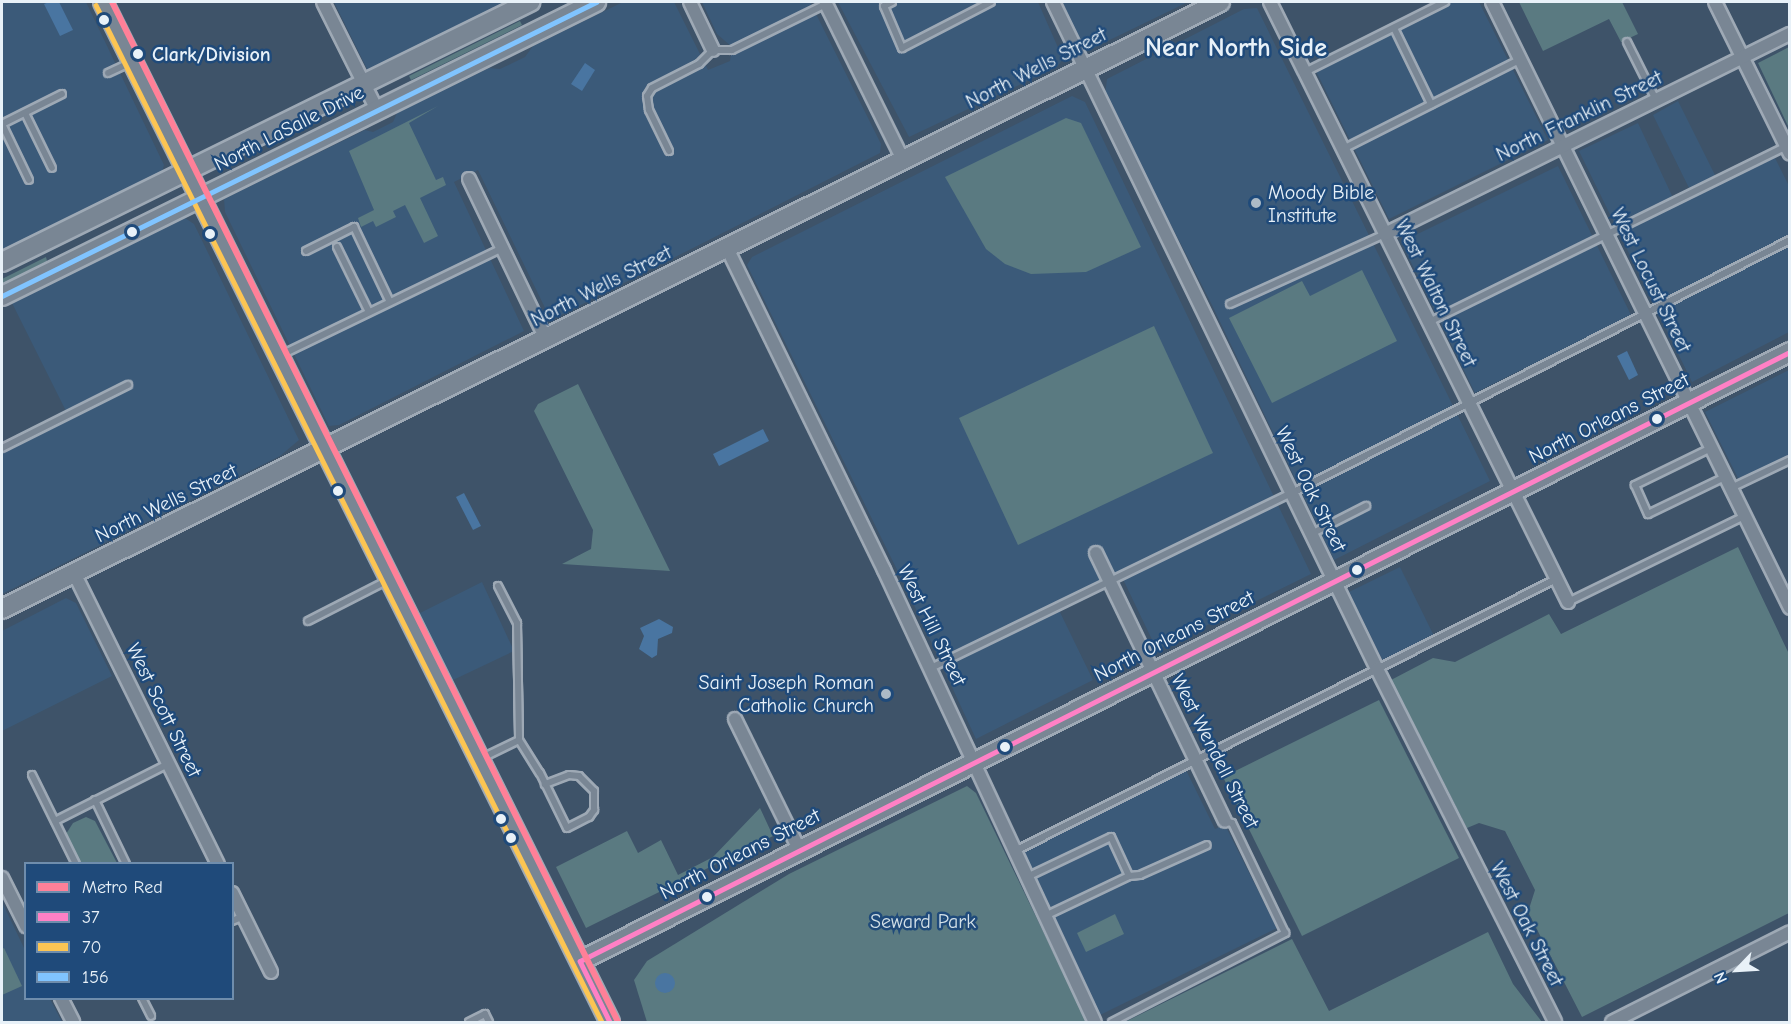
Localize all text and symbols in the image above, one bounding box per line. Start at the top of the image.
unlabelled marker [98,14,110,26]
street label: North Wells Street [962,22,1110,114]
district label: Near North Side [1145,33,1327,65]
place label: Clark/Division [152,42,271,66]
marker: Clark/Division [129,45,147,63]
street label: North Franklin Street [1492,65,1666,167]
street label: North LaSalle Drive [210,80,368,176]
place label: Moody Bible Institute [1268,180,1374,227]
marker: Moody Bible Institute [1249,196,1263,210]
street label: West Locust Street [1606,204,1696,356]
street label: West Walton Street [1390,215,1482,371]
unlabelled marker [126,226,138,238]
unlabelled marker [204,228,216,240]
street label: North Wells Street [527,240,675,332]
street label: North Orleans Street [1525,367,1693,469]
unlabelled marker [1651,413,1663,425]
street label: West Oak Street [1270,422,1352,556]
street label: North Wells Street [91,458,241,548]
unlabelled marker [332,485,344,497]
street label: West Hill Street [892,561,972,689]
unlabelled marker [1351,564,1363,576]
street label: North Orleans Street [1090,585,1258,687]
street label: West Scott Street [121,639,207,781]
place label: Saint Joseph Roman Catholic Church [699,670,874,717]
street label: West Wendell Street [1166,670,1264,832]
marker: Saint Joseph Roman Catholic Church [879,687,893,701]
unlabelled marker [999,741,1011,753]
street label: North Orleans Street [656,803,824,905]
unlabelled marker [495,813,507,825]
unlabelled marker [505,832,517,844]
street label: West Oak Street [1485,858,1569,990]
legend [24,862,234,1000]
text: Metro Red [82,877,163,898]
unlabelled marker [701,891,713,903]
text: 37 [82,907,100,928]
park label: Seward Park [870,909,976,933]
text: 70 [82,937,101,958]
north arrow [1707,940,1767,1000]
text: 156 [82,967,109,988]
text: N [1710,969,1731,986]

